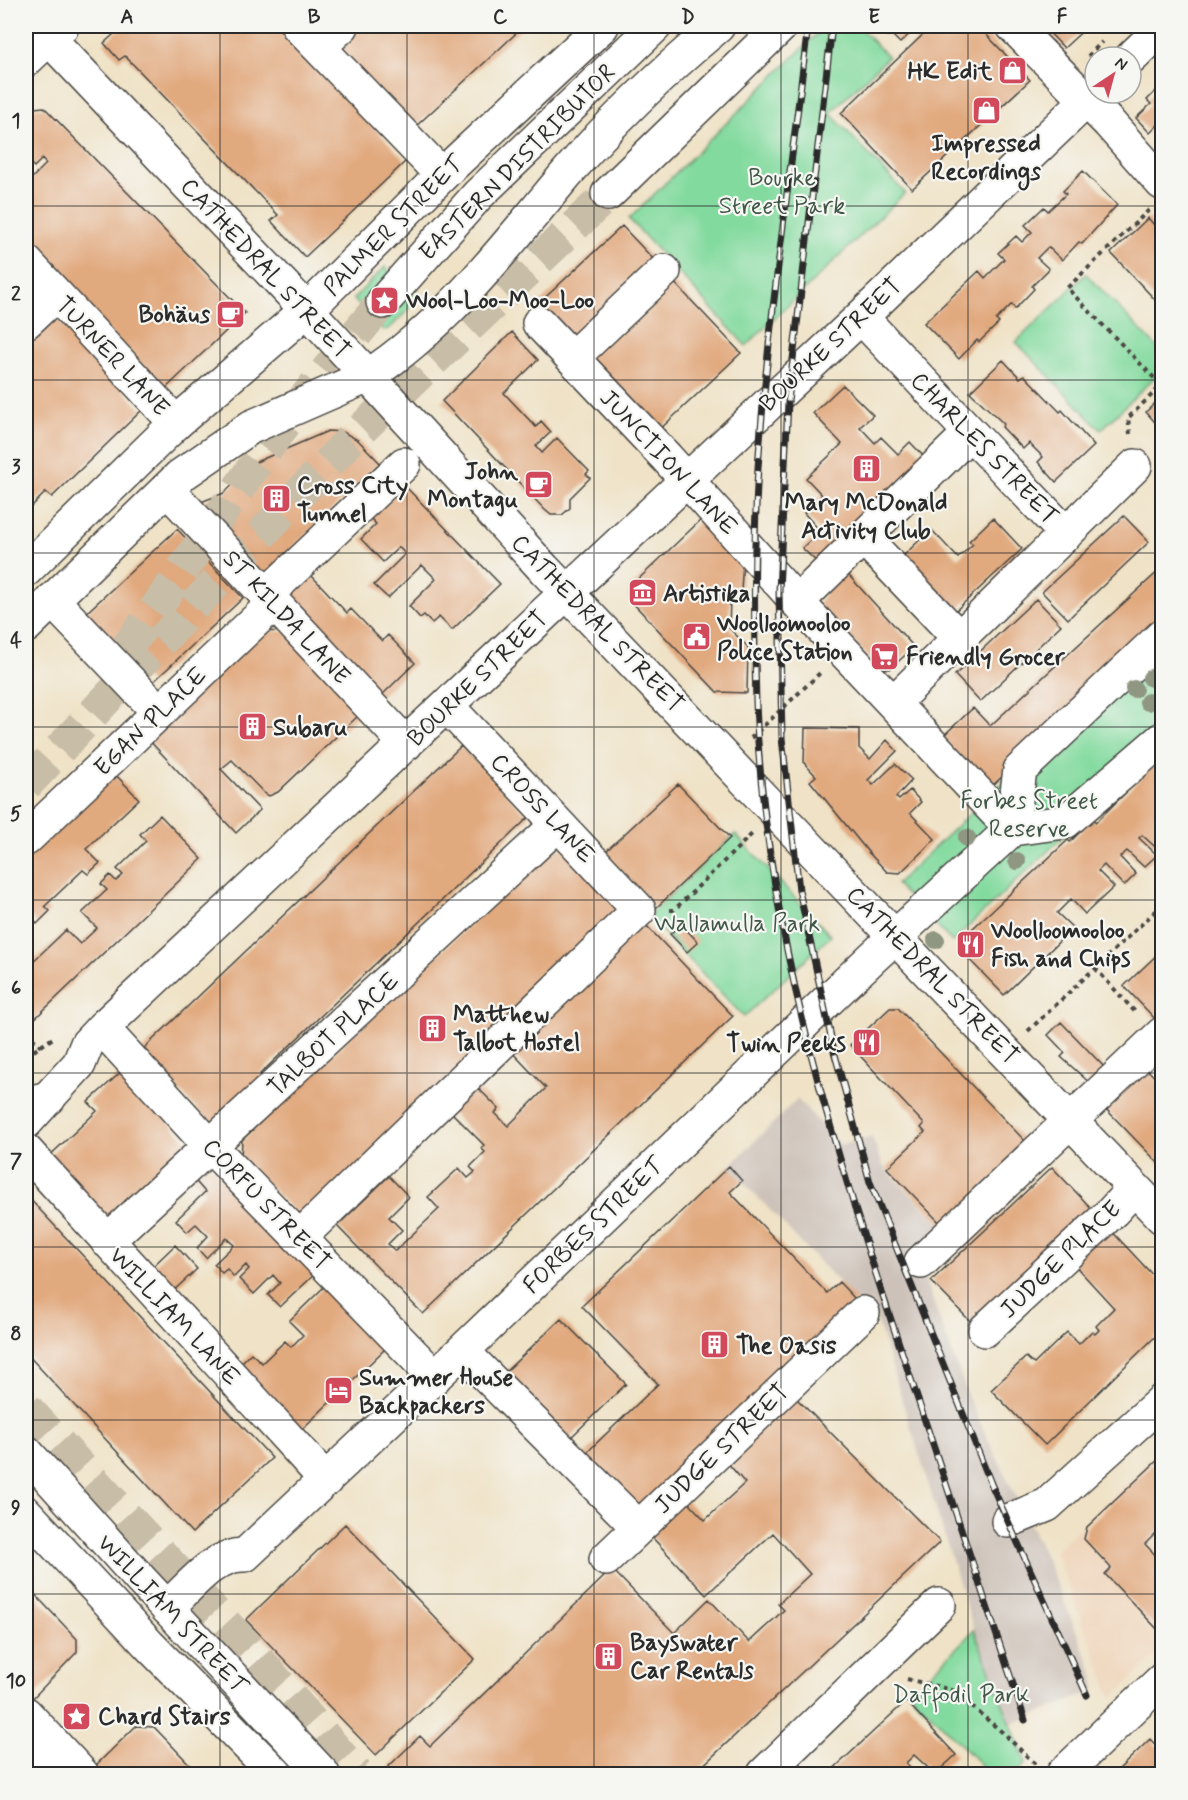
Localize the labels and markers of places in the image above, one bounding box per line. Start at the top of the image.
shop icon: HK Edit [997,55,1029,87]
place label: HK Edit [907,57,993,88]
shop icon: Impressed Recordings [970,94,1002,126]
place label: Impressed Recordings [931,129,1041,191]
place icon: Wool-Loo-Moo-Loo [369,284,401,316]
place label: Wool-Loo-Moo-Loo [405,286,594,317]
cafe icon: Bohäus [215,298,247,330]
place label: Bohäus [138,300,210,331]
building icon: Mary McDonald Activity Club [850,453,882,485]
place label: John Montagu [427,457,518,517]
cafe icon: John Montagu [523,469,555,501]
place label: Cross City Tunnel [297,471,408,530]
building icon: Cross City Tunnel [260,483,292,515]
place label: Mary McDonald Activity Club [785,488,947,547]
museum icon: Artistika [626,577,658,609]
place label: Artistika [663,579,750,610]
place label: Woolloomooloo Police Station [716,609,852,668]
public building icon: Woolloomooloo Police Station [680,621,712,653]
supermarket icon: Friendly Grocer [869,640,901,672]
place label: Friendly Grocer [906,642,1066,673]
building icon: Subaru [236,711,268,743]
place label: Subaru [273,713,347,744]
place label: Woolloomooloo Fish and Chips [990,916,1131,975]
restaurant icon: Woolloomooloo Fish and Chips [954,928,986,960]
place label: Matthew Talbot Hostel [453,1000,580,1059]
building icon: Matthew Talbot Hostel [416,1012,448,1044]
restaurant icon: Twin Peeks [851,1027,883,1059]
place label: Twin Peeks [726,1029,847,1060]
building icon: The Oasis [699,1329,731,1361]
place label: The Oasis [736,1331,837,1362]
place label: Summer House Backpackers [359,1363,513,1422]
hotel icon: Summer House Backpackers [322,1375,354,1407]
place label: Bayswater Car Rentals [630,1628,754,1687]
building icon: Bayswater Car Rentals [593,1640,625,1672]
place icon: Chard Stairs [61,1700,93,1732]
place label: Chard Stairs [98,1702,231,1733]

